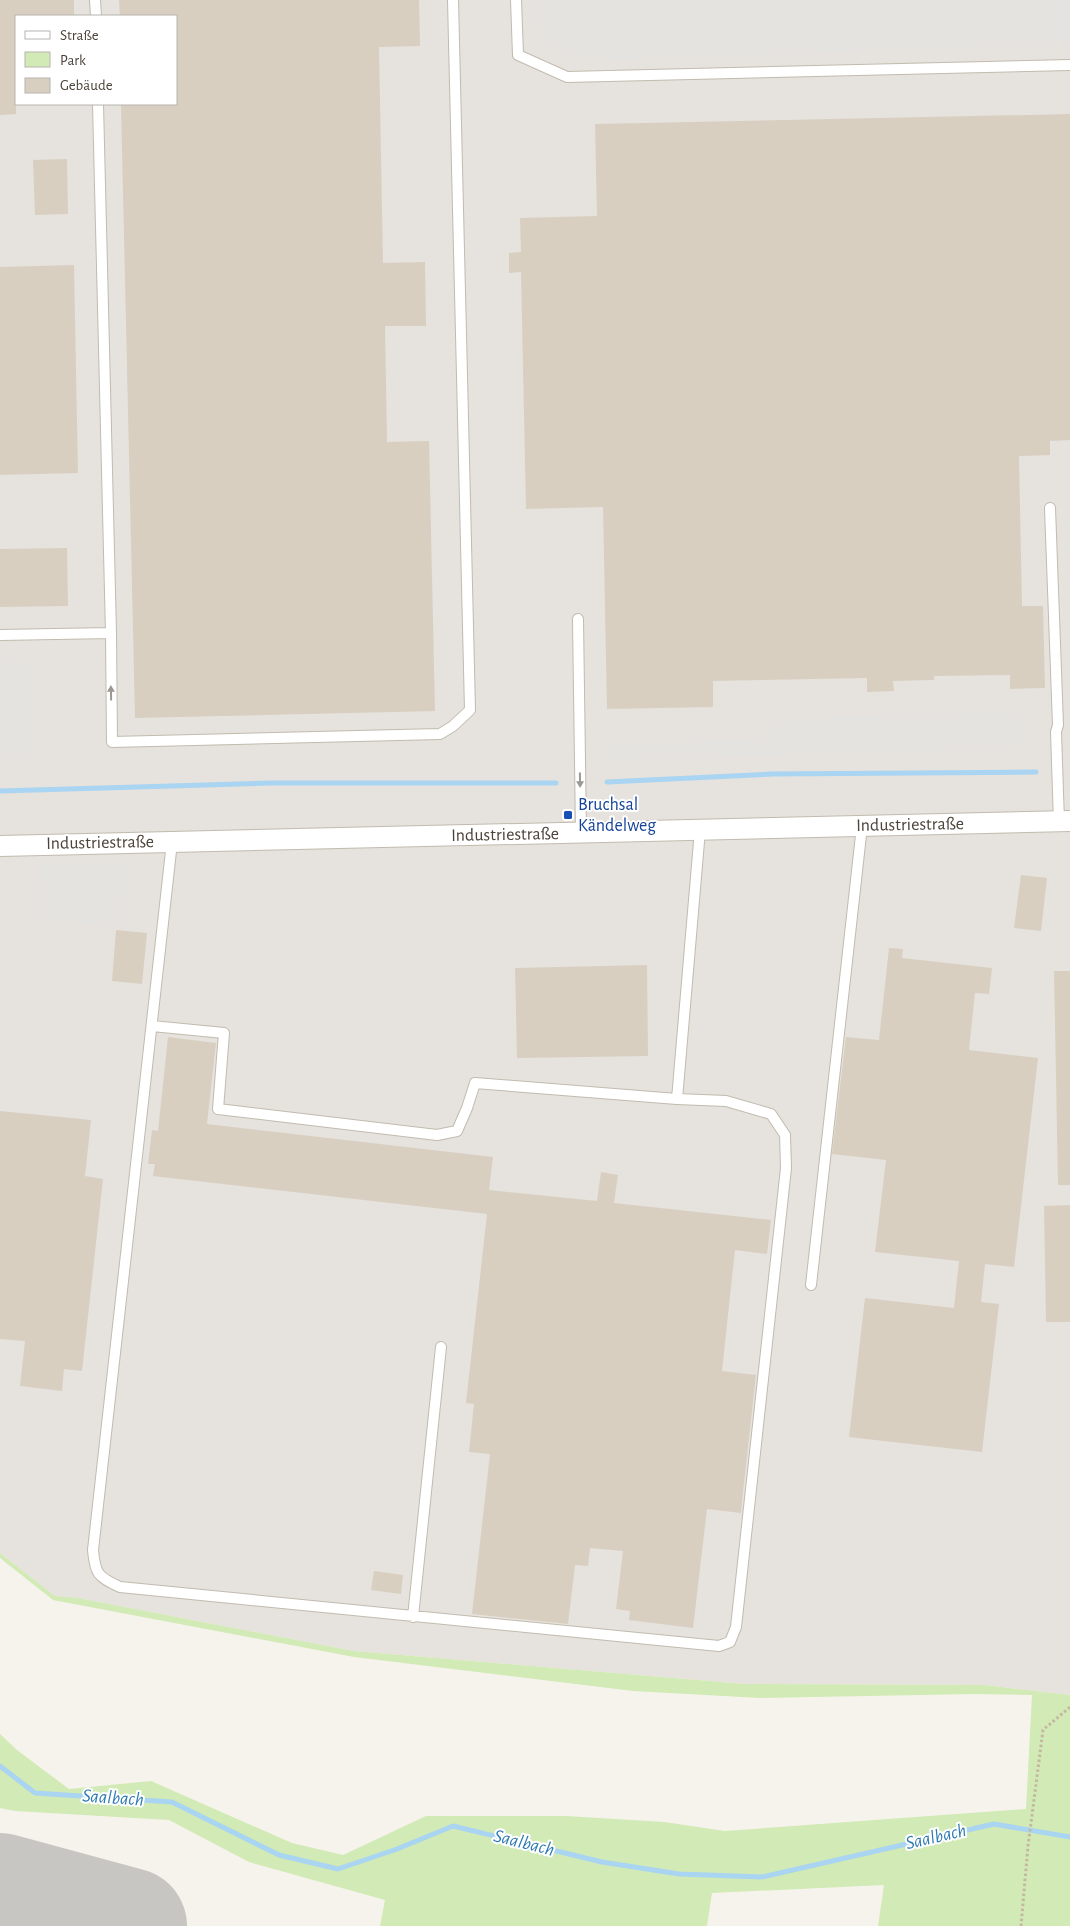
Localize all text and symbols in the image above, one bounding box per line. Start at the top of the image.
legend [15,15,178,105]
text: Straße [60,28,99,43]
text: Park [60,53,86,68]
text: Gebäude [60,78,113,93]
one-way arrow [107,685,115,701]
one-way arrow [576,773,584,789]
place label: Bruchsal Kändelweg [578,796,656,835]
marker: Bruchsal Kändelweg [562,809,574,821]
street label: Industriestraße [856,815,964,835]
street label: Industriestraße [451,825,559,845]
street label: Industriestraße [46,833,154,853]
water label: Saalbach [82,1786,144,1810]
water label: Saalbach [904,1821,968,1853]
water label: Saalbach [492,1826,556,1860]

